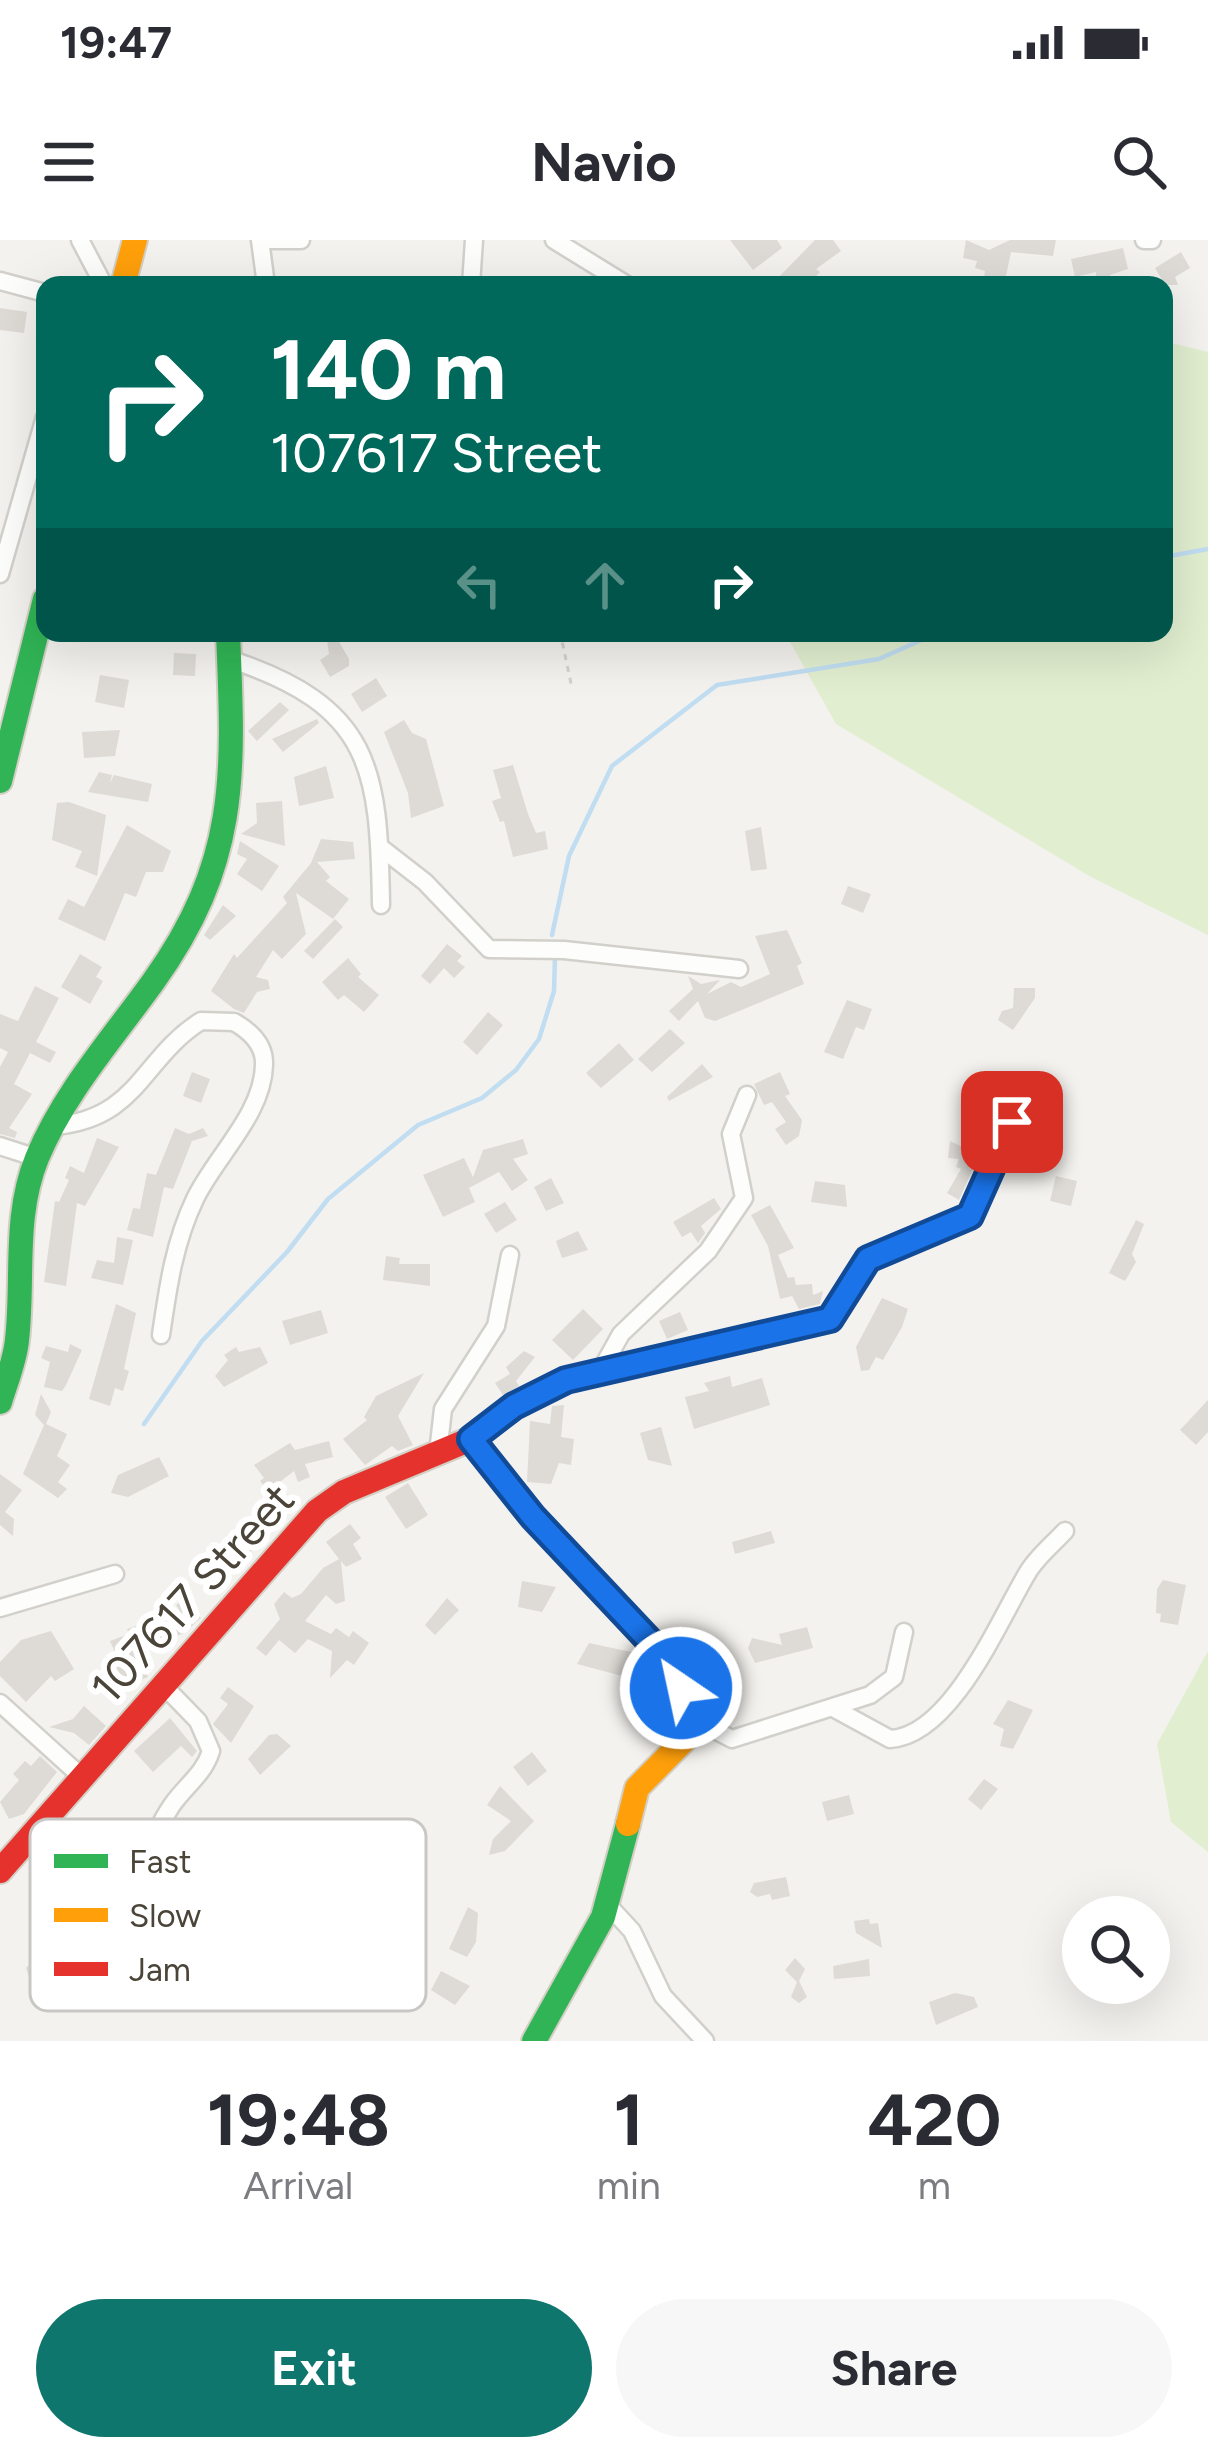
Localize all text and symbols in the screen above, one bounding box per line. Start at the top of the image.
text: 19:47 [60,15,172,69]
icon: menu [36,129,102,195]
icon: search [1106,129,1172,195]
text: Navio [531,130,677,195]
text: 140 m [270,319,506,420]
icon: right [72,324,228,480]
text: 107617 Street [270,421,602,486]
icon: left [446,552,512,618]
icon: ahead [572,552,638,618]
icon: right [698,552,764,618]
pin [961,1071,1063,1173]
icon: arrive [979,1089,1045,1155]
street label: 107617 Street [79,1472,305,1714]
position arrow [618,1625,744,1751]
legend [30,1819,426,2011]
text: Fast [129,1842,191,1881]
text: Slow [129,1896,201,1935]
map controls [1062,1896,1170,2004]
button: search [1062,1896,1170,2004]
text: Jam [129,1950,191,1989]
text: 19:48 [207,2077,390,2163]
text: 1 [614,2077,644,2163]
text: 420 [867,2077,1001,2163]
text: Arrival [243,2162,353,2209]
text: min [597,2162,661,2209]
text: m [918,2162,951,2209]
button: Exit [36,2299,592,2437]
button: Share [616,2299,1172,2437]

